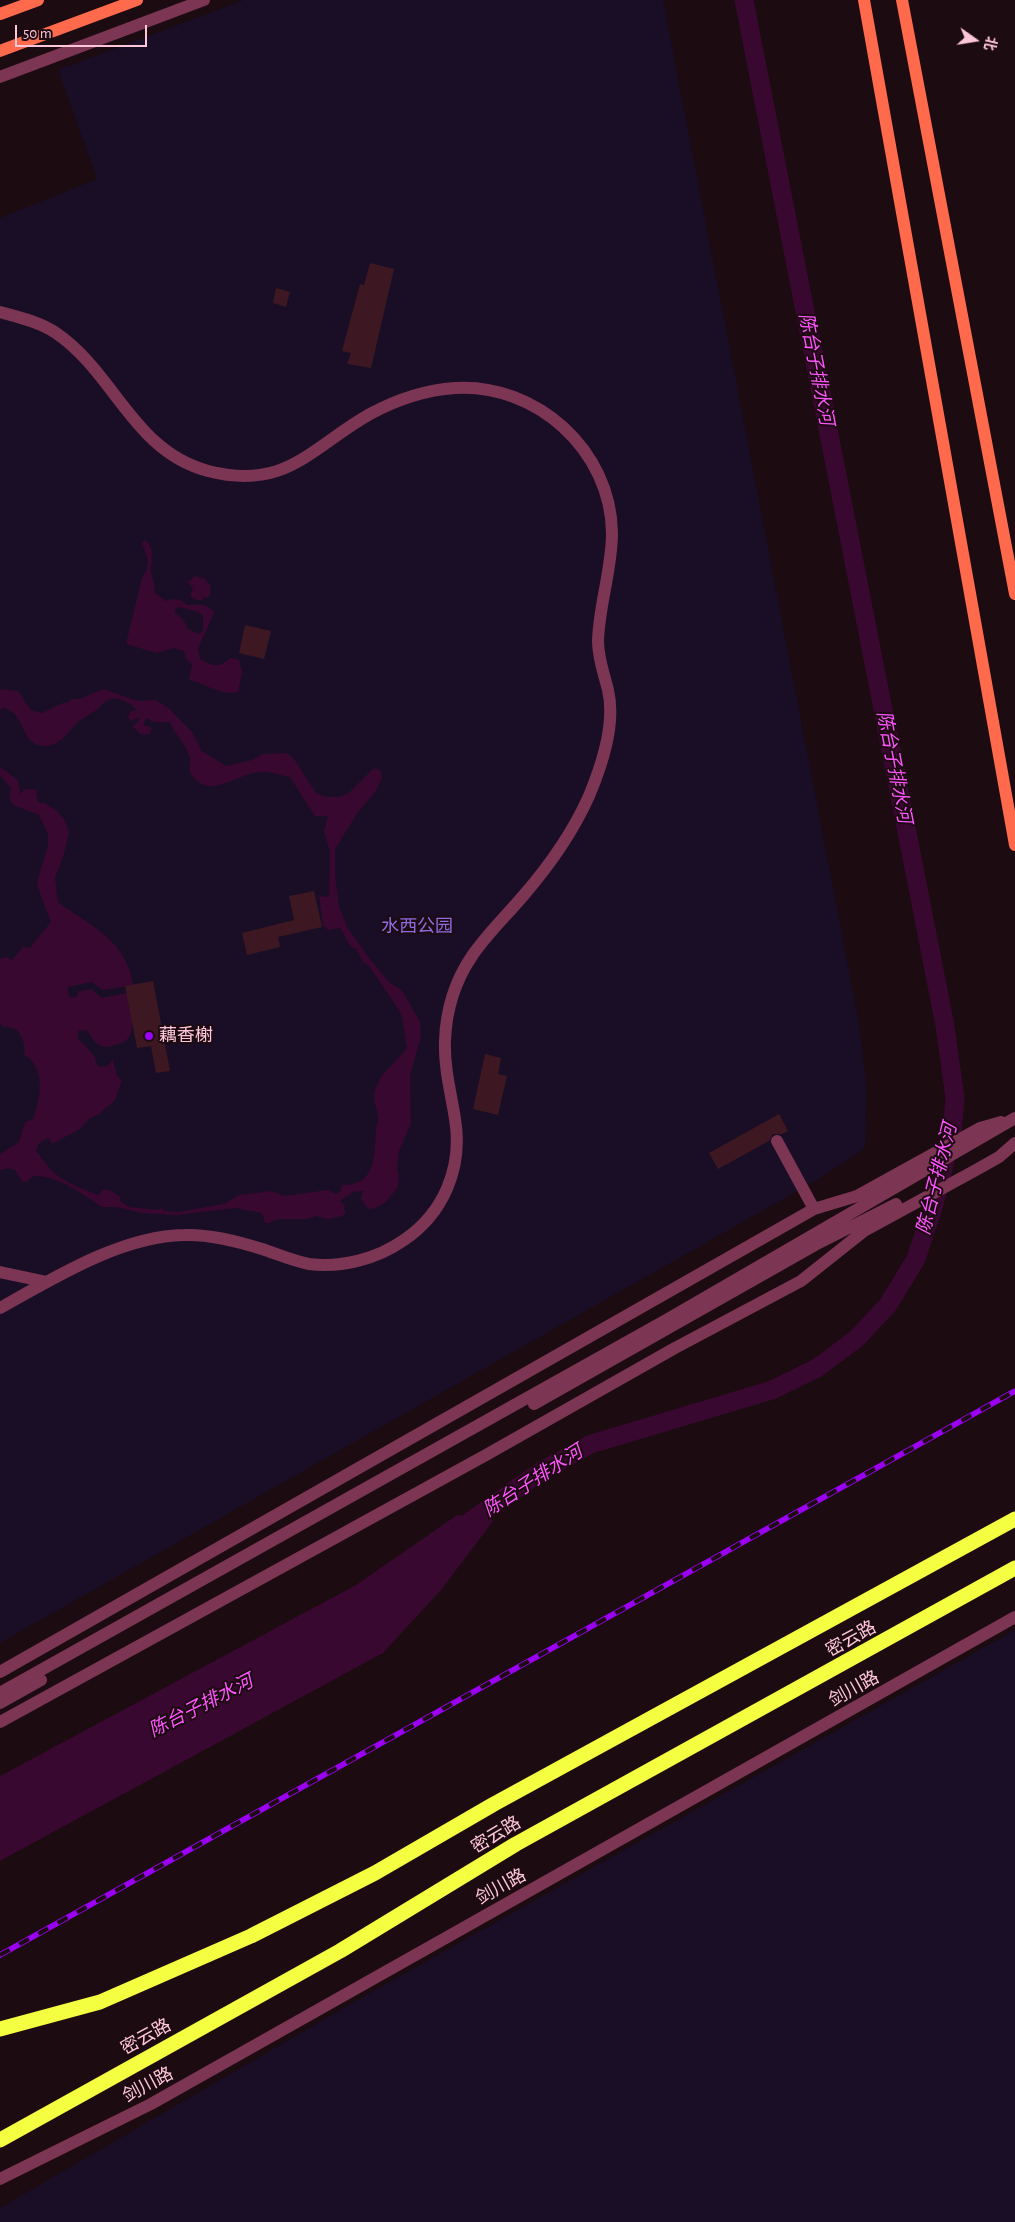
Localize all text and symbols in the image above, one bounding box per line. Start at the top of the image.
scale bar [18,15,150,47]
north arrow [950,15,1000,65]
text: 50 m [23,26,52,41]
text: 北 [981,35,998,52]
water label: 陈台子排水河 [794,311,838,427]
water label: 陈台子排水河 [872,709,916,825]
park label: 水西公园 [381,916,453,938]
place label: 藕香榭 [159,1025,213,1047]
marker: 藕香榭 [143,1030,155,1042]
water label: 陈台子排水河 [912,1121,962,1237]
water label: 陈台子排水河 [479,1440,587,1522]
street label: 密云路 [822,1616,880,1662]
street label: 剑川路 [825,1666,883,1712]
water label: 陈台子排水河 [145,1670,257,1742]
street label: 密云路 [467,1812,525,1858]
street label: 剑川路 [472,1864,530,1910]
street label: 密云路 [117,2014,175,2060]
street label: 剑川路 [119,2063,177,2107]

